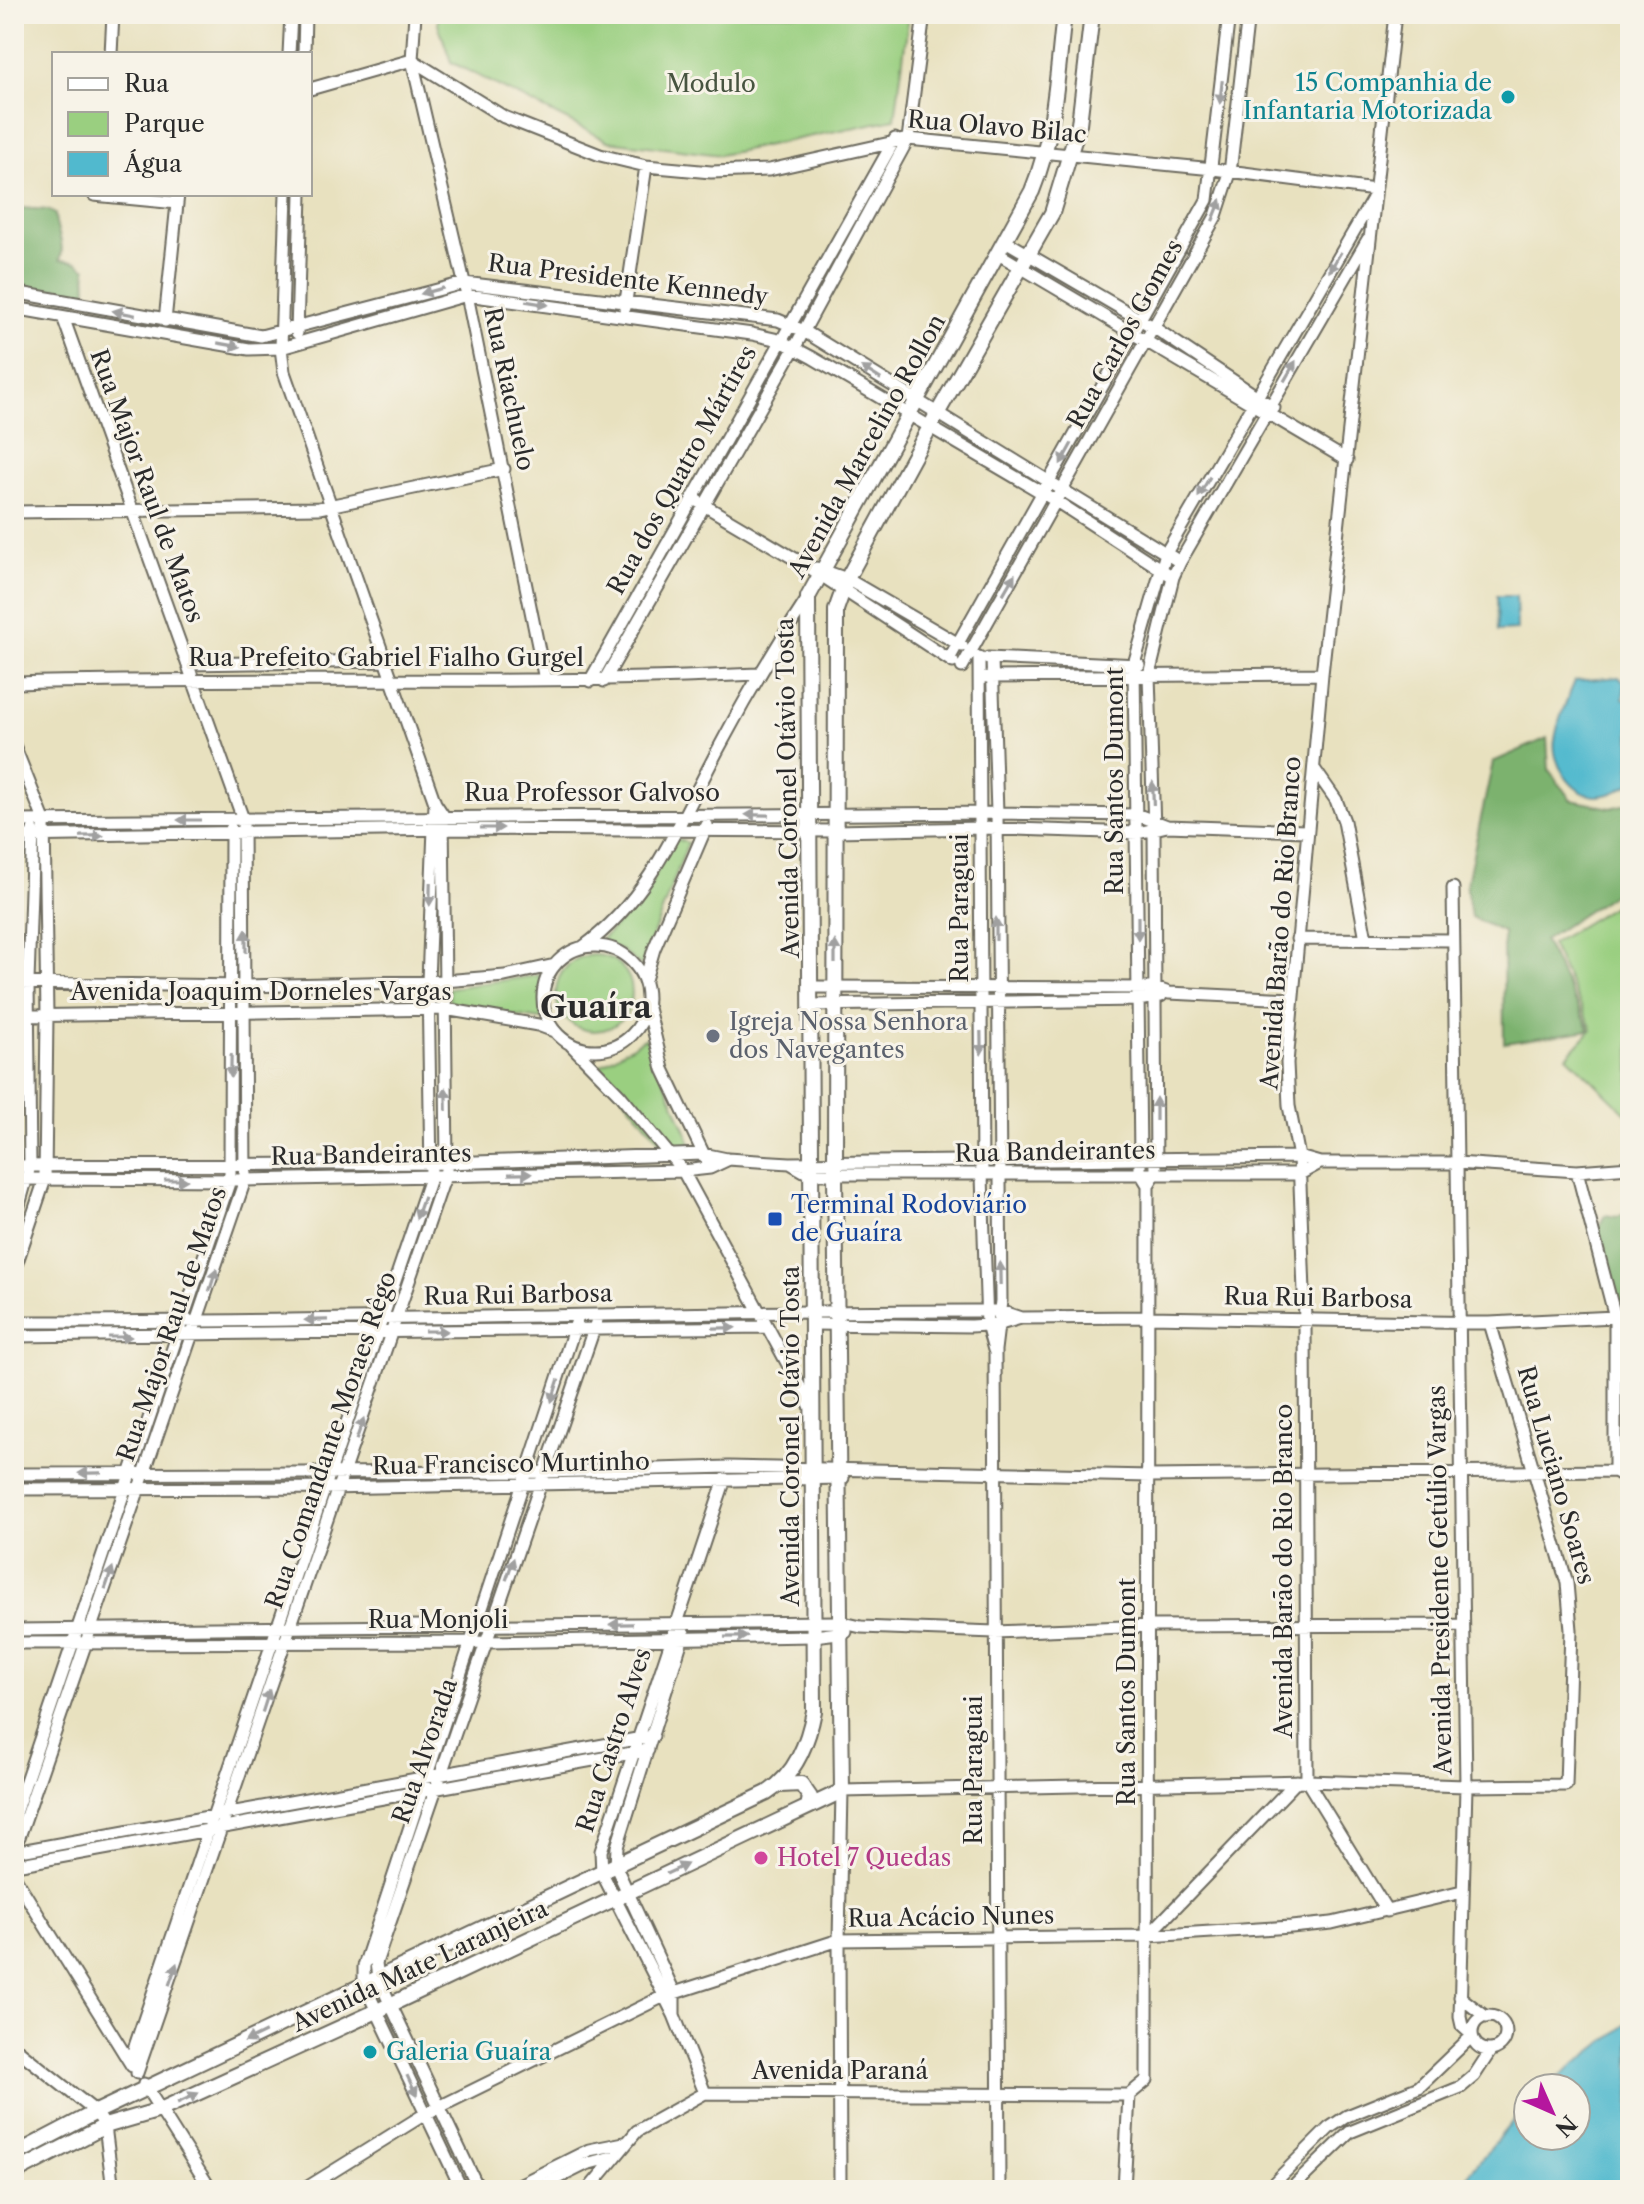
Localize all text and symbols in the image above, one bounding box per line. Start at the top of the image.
legend [52,52,312,196]
place label: 15 Companhia de Infantaria Motorizada [1243,68,1492,125]
text: Rua [124,69,169,98]
park label: Modulo [666,69,756,98]
one-way arrow [1215,80,1228,105]
marker: 15 Companhia de Infantaria Motorizada [1499,88,1517,106]
street label: Rua Olavo Bilac [906,104,1088,149]
text: Parque [124,109,205,138]
text: Água [123,149,182,178]
one-way arrow [1211,198,1224,222]
street label: Rua Carlos Gomes [1061,234,1188,433]
street label: Rua Presidente Kennedy [486,248,770,311]
one-way arrow [1328,251,1342,273]
one-way arrow [420,285,444,298]
one-way arrow [524,297,549,310]
street label: Rua Riachuelo [478,305,541,473]
one-way arrow [112,307,137,319]
street label: Avenida Marcelino Rollon [781,309,951,584]
one-way arrow [217,340,242,352]
street label: Rua dos Quatro Mártires [601,340,762,599]
street label: Rua Major Raul de Matos [84,345,210,626]
one-way arrow [1283,360,1297,382]
one-way arrow [860,365,881,380]
one-way arrow [1059,443,1073,465]
one-way arrow [1197,476,1211,498]
one-way arrow [1002,573,1016,595]
street label: Avenida Coronel Otávio Tosta [770,617,805,960]
street label: Rua Prefeito Gabriel Fialho Gurgel [188,643,584,672]
street label: Rua Santos Dumont [1100,667,1129,895]
street label: Avenida Barão do Rio Branco [1254,755,1307,1092]
street label: Rua Professor Galvoso [464,778,720,807]
one-way arrow [1146,780,1159,805]
one-way arrow [744,809,769,822]
one-way arrow [176,814,201,826]
one-way arrow [480,822,505,835]
one-way arrow [80,829,105,842]
street label: Rua Paraguai [945,833,974,983]
one-way arrow [424,882,436,907]
one-way arrow [989,916,1002,941]
one-way arrow [1132,916,1144,941]
one-way arrow [240,928,252,953]
one-way arrow [829,939,842,964]
street label: Avenida Joaquim Dorneles Vargas [69,977,452,1006]
district label: Guaíra [540,987,653,1026]
place label: Igreja Nossa Senhora dos Navegantes [729,1007,968,1064]
marker: Igreja Nossa Senhora dos Navegantes [704,1027,722,1045]
one-way arrow [975,1031,988,1056]
one-way arrow [225,1054,238,1079]
one-way arrow [440,1086,452,1111]
one-way arrow [1150,1096,1162,1121]
street label: Rua Bandeirantes [954,1135,1156,1168]
street label: Rua Bandeirantes [270,1138,472,1171]
one-way arrow [508,1168,533,1181]
one-way arrow [164,1174,189,1186]
street label: Rua Major Raul de Matos [111,1183,232,1465]
place label: Terminal Rodoviário de Guaíra [791,1190,1027,1247]
one-way arrow [413,1196,425,1220]
marker: Terminal Rodoviário de Guaíra [766,1210,784,1228]
one-way arrow [994,1260,1006,1285]
street label: Avenida Coronel Otávio Tosta [776,1265,805,1607]
one-way arrow [207,1267,219,1291]
street label: Rua Comandante Moraes Rêgo [259,1268,402,1612]
street label: Rua Rui Barbosa [423,1278,613,1311]
street label: Rua Rui Barbosa [1223,1281,1413,1314]
one-way arrow [303,1314,328,1326]
one-way arrow [712,1322,737,1334]
one-way arrow [424,1325,449,1337]
one-way arrow [108,1331,133,1343]
street label: Rua Luciano Soares [1511,1362,1602,1587]
one-way arrow [548,1380,560,1404]
street label: Avenida Presidente Getúlio Vargas [1422,1385,1457,1776]
street label: Avenida Barão do Rio Branco [1269,1404,1298,1739]
one-way arrow [354,1416,366,1440]
street label: Rua Francisco Murtinho [372,1447,650,1480]
one-way arrow [77,1466,102,1479]
one-way arrow [504,1557,517,1581]
one-way arrow [104,1566,116,1590]
street label: Rua Santos Dumont [1112,1578,1141,1806]
street label: Rua Monjoli [368,1605,508,1634]
one-way arrow [608,1618,633,1631]
one-way arrow [724,1631,749,1644]
street label: Rua Castro Alves [570,1644,657,1836]
street label: Rua Alvorada [386,1674,463,1827]
one-way arrow [260,1689,272,1713]
street label: Rua Paraguai [959,1695,988,1845]
place label: Hotel 7 Quedas [777,1843,951,1872]
marker: Hotel 7 Quedas [752,1849,770,1867]
one-way arrow [665,1862,688,1876]
street label: Avenida Mate Laranjeira [286,1893,553,2038]
street label: Rua Acácio Nunes [847,1900,1055,1933]
one-way arrow [168,1961,180,1985]
one-way arrow [244,2030,267,2044]
place label: Galeria Guaíra [386,2037,552,2066]
marker: Galeria Guaíra [361,2043,379,2061]
street label: Avenida Paraná [751,2056,928,2085]
north arrow [1512,2072,1592,2152]
one-way arrow [405,2074,419,2098]
one-way arrow [176,2091,199,2105]
text: N [1549,2109,1582,2142]

